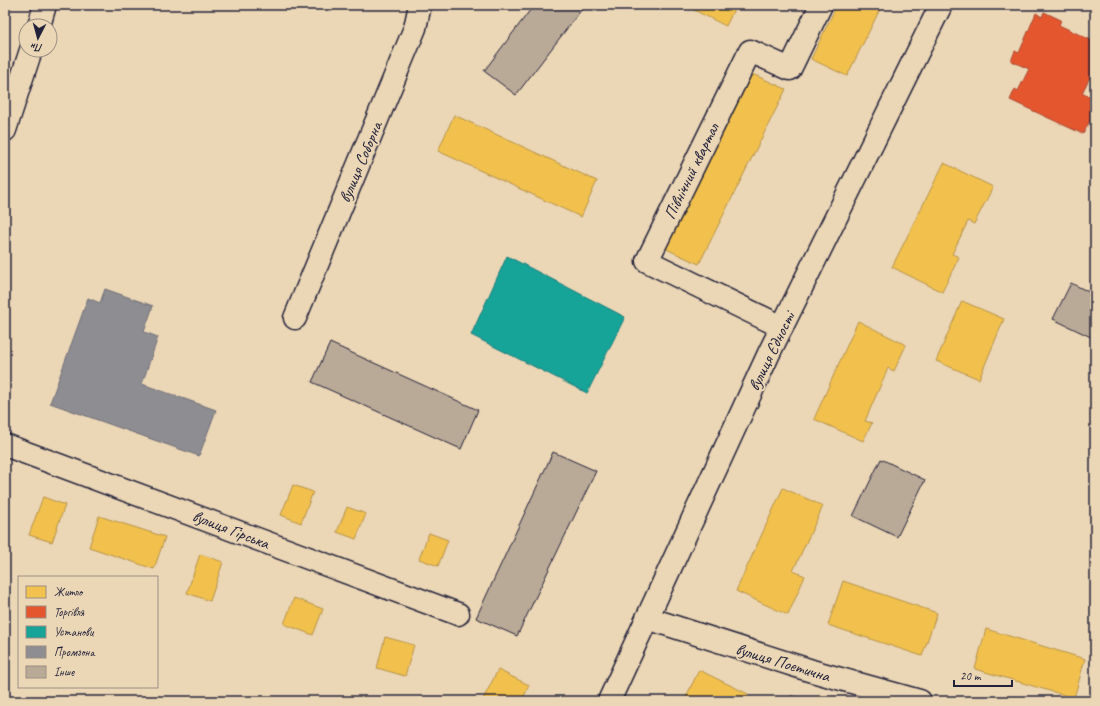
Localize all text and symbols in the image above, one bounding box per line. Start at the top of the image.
north arrow [18,18,58,58]
text: Пн [29,40,43,56]
street label: вулиця Соборна [334,117,388,206]
street label: Північний квартал [659,119,724,223]
street label: вулиця Єдності [743,307,800,394]
street label: вулиця Гірська [189,505,274,554]
legend [18,576,158,688]
text: Житло [54,584,84,600]
text: Торгівля [54,604,85,620]
text: Установи [54,624,95,640]
street label: вулиця Поетична [733,638,834,687]
text: Промзона [54,644,96,660]
scale bar [954,662,1012,688]
text: Інше [54,664,75,680]
text: 20 m [960,668,982,684]

